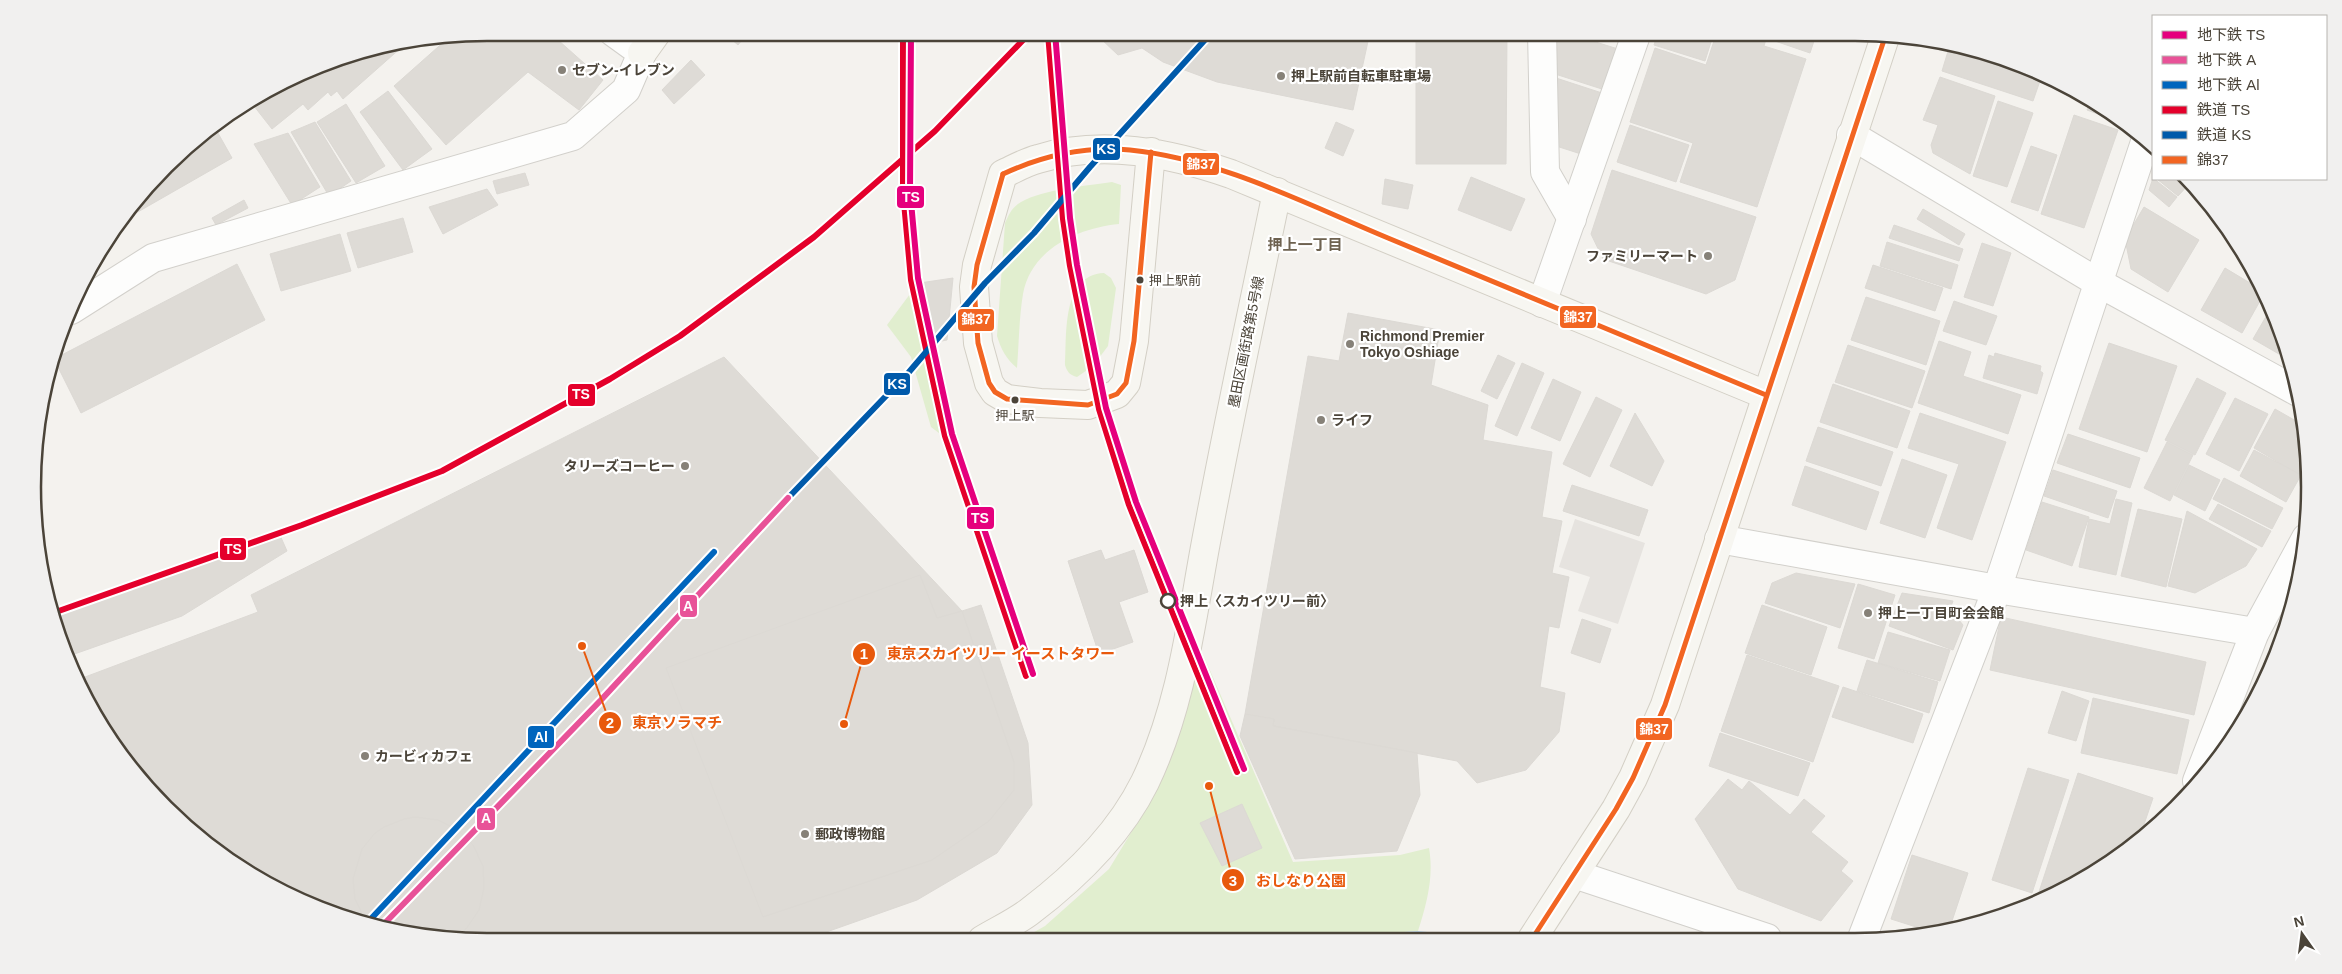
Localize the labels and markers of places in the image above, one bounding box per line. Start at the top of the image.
place label: セブン-イレブン [572,62,675,78]
marker: セブン-イレブン [556,64,568,76]
place label: 押上駅前自転車駐車場 [1291,68,1431,84]
marker: 押上駅前自転車駐車場 [1275,70,1287,82]
place label: ファミリーマート [1586,248,1698,264]
marker: ファミリーマート [1702,250,1714,262]
place label: 押上駅前 [1149,273,1201,288]
marker: 押上駅前 [1135,275,1145,285]
place label: Richmond Premier Tokyo Oshiage [1360,328,1485,360]
marker: Richmond Premier Tokyo Oshiage [1344,338,1356,350]
marker: 押上駅 [1010,395,1020,405]
place label: 押上駅 [995,408,1035,423]
place label: ライフ [1331,412,1373,428]
marker: ライフ [1315,414,1327,426]
place label: タリーズコーヒー [564,458,675,474]
marker: タリーズコーヒー [679,460,691,472]
marker: 押上〈スカイツリー前〉 [1160,593,1176,609]
place label: 押上〈スカイツリー前〉 [1180,593,1334,609]
place label: 押上一丁目町会会館 [1878,605,2004,621]
marker: 押上一丁目町会会館 [1862,607,1874,619]
callout: 東京スカイツリー イーストタワー [851,639,1125,669]
callout: 東京ソラマチ [597,708,732,738]
place label: カービィカフェ [375,748,473,764]
marker: カービィカフェ [359,750,371,762]
place label: 郵政博物館 [815,826,885,842]
marker: 郵政博物館 [799,828,811,840]
callout: おしなり公園 [1221,865,1356,895]

